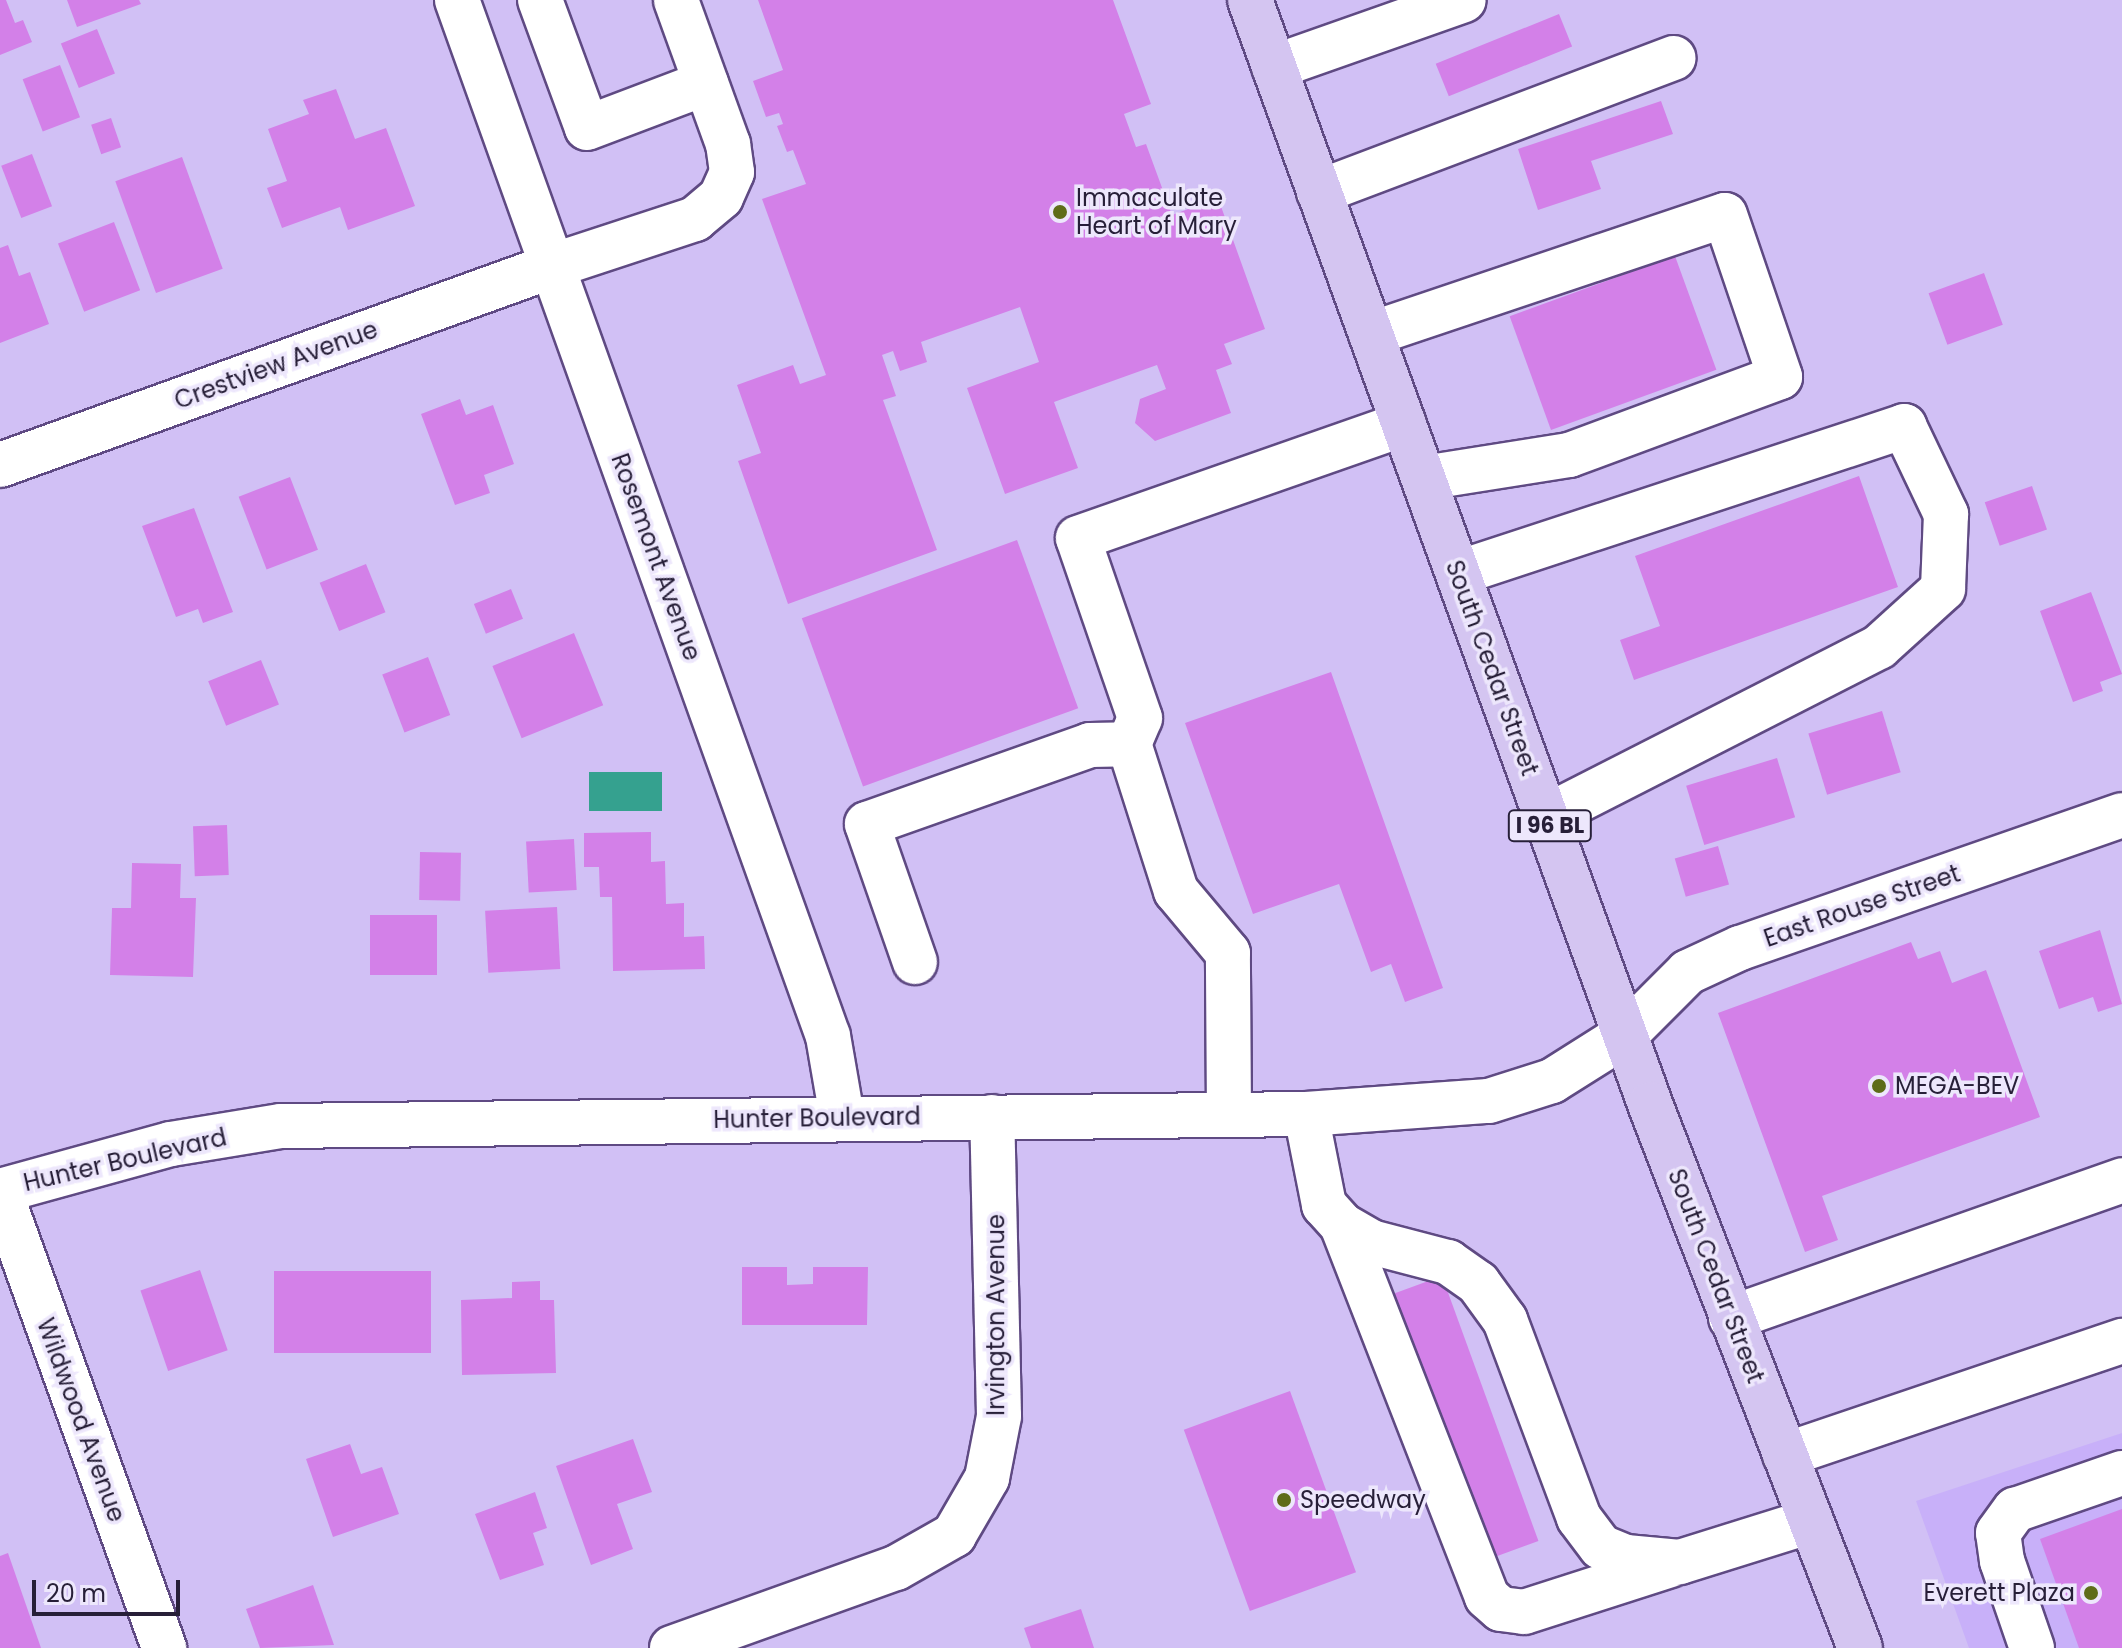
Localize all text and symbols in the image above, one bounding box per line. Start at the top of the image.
place label: Immaculate Heart of Mary [1076,184,1237,240]
marker: Immaculate Heart of Mary [1051,203,1069,221]
street label: Crestview Avenue [170,315,382,415]
street label: Rosemont Avenue [605,450,707,664]
street label: South Cedar Street [1440,557,1544,779]
road number: I 96 BL [1506,808,1594,844]
street label: East Rouse Street [1760,859,1964,953]
place label: MEGA-BEV [1895,1072,2019,1100]
marker: MEGA-BEV [1870,1077,1888,1095]
street label: Hunter Boulevard [713,1102,921,1134]
street label: Hunter Boulevard [21,1123,229,1197]
street label: South Cedar Street [1662,1165,1770,1387]
street label: Irvington Avenue [982,1214,1010,1416]
street label: Wildwood Avenue [31,1314,131,1526]
place label: Speedway [1300,1486,1426,1514]
marker: Speedway [1275,1491,1293,1509]
scale bar [36,1564,184,1614]
text: 20 m [46,1577,106,1610]
place label: Everett Plaza [1923,1579,2075,1607]
marker: Everett Plaza [2082,1584,2100,1602]

